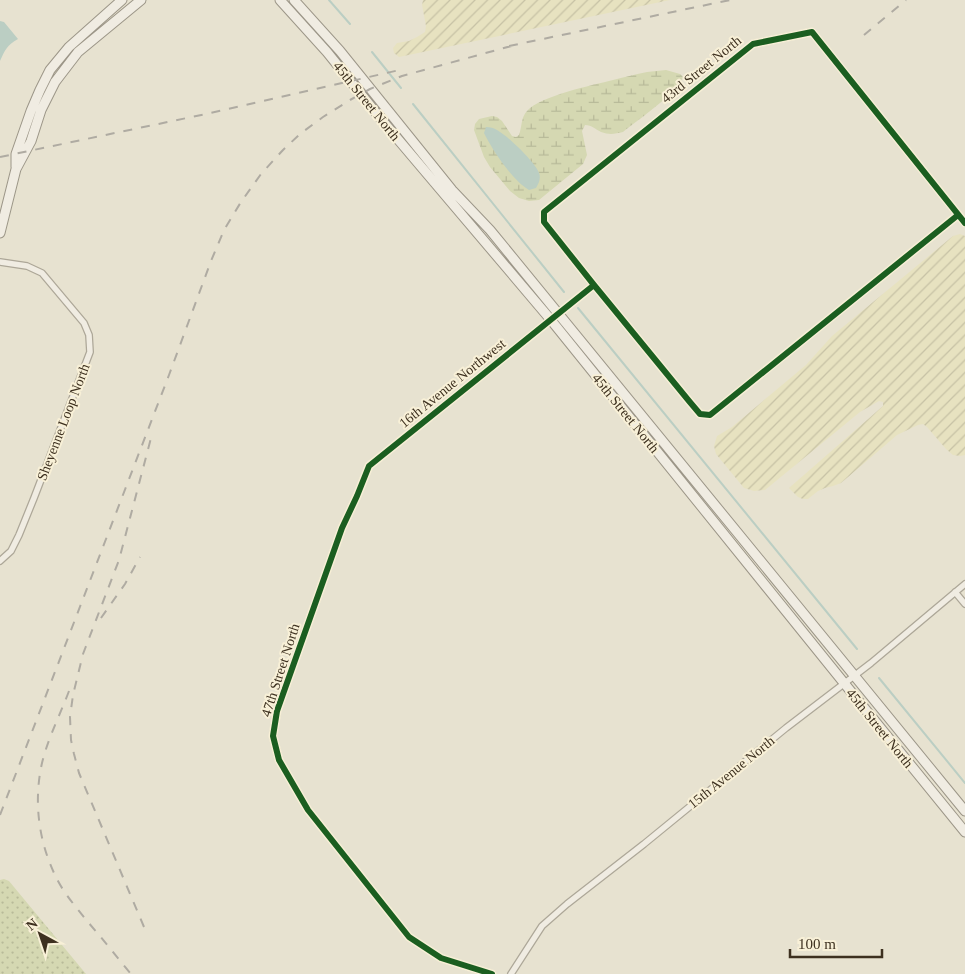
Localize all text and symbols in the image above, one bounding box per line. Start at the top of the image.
street label: 43rd Street North [659,33,744,106]
street label: 45th Street North [330,59,403,144]
street label: 16th Avenue Northwest [396,336,508,431]
street label: Sheyenne Loop North [34,362,93,483]
street label: 45th Street North [589,371,662,456]
street label: 47th Street North [258,622,303,719]
street label: 45th Street North [843,686,916,771]
street label: 15th Avenue North [685,733,777,812]
north arrow [15,909,65,959]
text: N [23,915,41,933]
scale bar [790,926,882,958]
text: 100 m [798,936,836,952]

